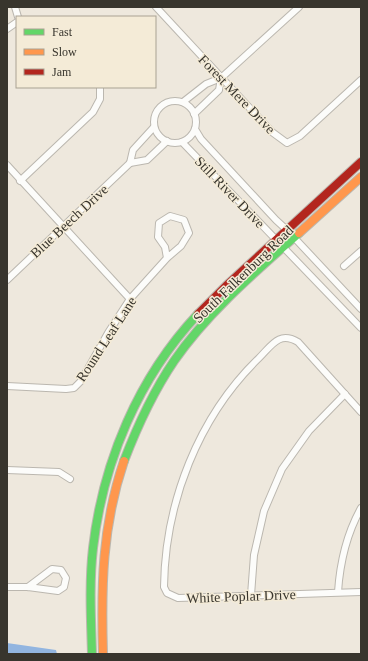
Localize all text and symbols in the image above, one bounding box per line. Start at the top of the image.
legend [16,16,156,88]
text: Fast [52,25,73,39]
text: Slow [52,45,77,59]
street label: Forest Mere Drive [195,52,278,137]
text: Jam [52,65,72,79]
street label: Still River Drive [192,154,267,231]
street label: Blue Beech Drive [28,182,111,261]
street label: South Falkenburg Road [190,223,296,326]
street label: Round Leaf Lane [73,294,139,384]
street label: White Poplar Drive [186,587,296,606]

